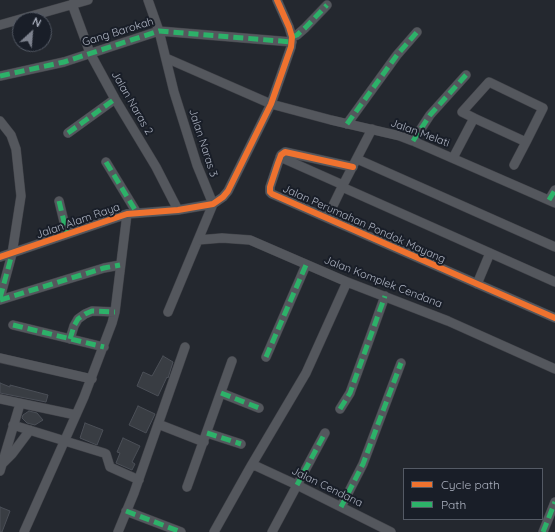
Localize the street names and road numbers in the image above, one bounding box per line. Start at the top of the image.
street label: Gang Barokah [81,15,155,49]
street label: Jalan Naras 2 [108,69,156,137]
street label: Jalan Naras 3 [186,107,220,179]
street label: Jalan Melati [389,116,451,150]
street label: Jalan Perumahan Pondok Mayang [280,182,448,266]
street label: Jalan Alam Raya [34,200,122,242]
street label: Jalan Komplek Cendana [322,253,444,311]
street label: Jalan Cendana [289,464,365,510]

